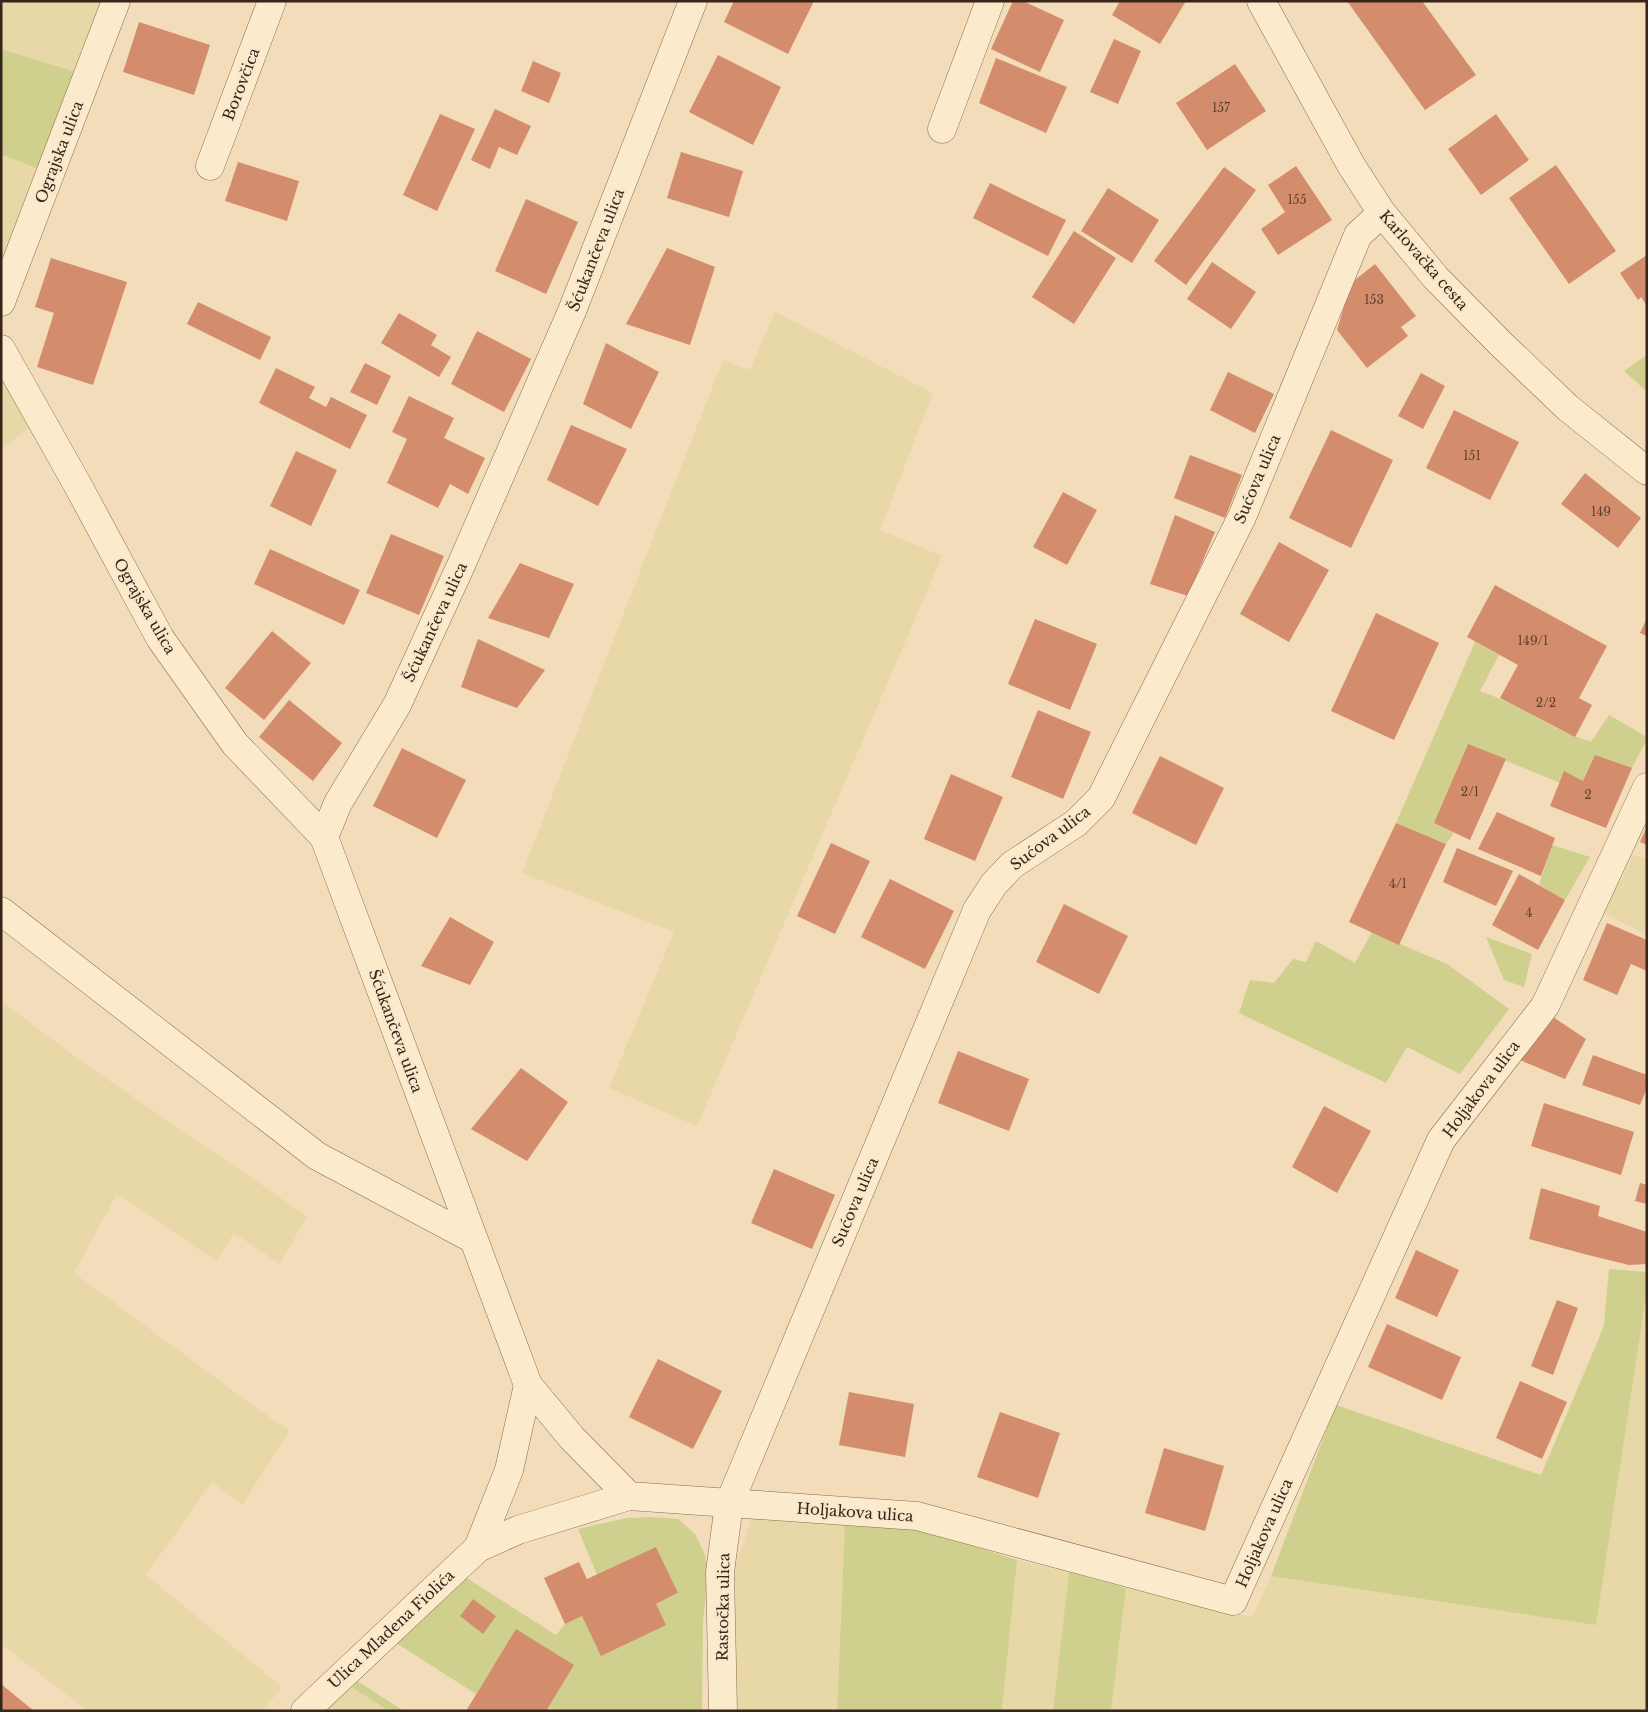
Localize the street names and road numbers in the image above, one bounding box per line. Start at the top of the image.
street label: Borovčica [218,44,264,123]
street label: Ograjska ulica [31,98,87,206]
street label: Šćukančeva ulica [564,185,628,314]
street label: Karlovačka cesta [1375,206,1473,314]
street label: Sućova ulica [1230,431,1285,526]
street label: Ograjska ulica [110,554,181,658]
street label: Šćukančeva ulica [399,558,471,685]
street label: Sućova ulica [1006,801,1094,874]
street label: Šćukančeva ulica [365,967,427,1096]
street label: Holjakova ulica [1438,1036,1524,1141]
street label: Sućova ulica [828,1154,883,1249]
street label: Holjakova ulica [1232,1475,1297,1590]
street label: Holjakova ulica [796,1498,915,1526]
street label: Rastočka ulica [713,1552,733,1661]
street label: Ulica Mladena Fiolića [324,1565,459,1692]

